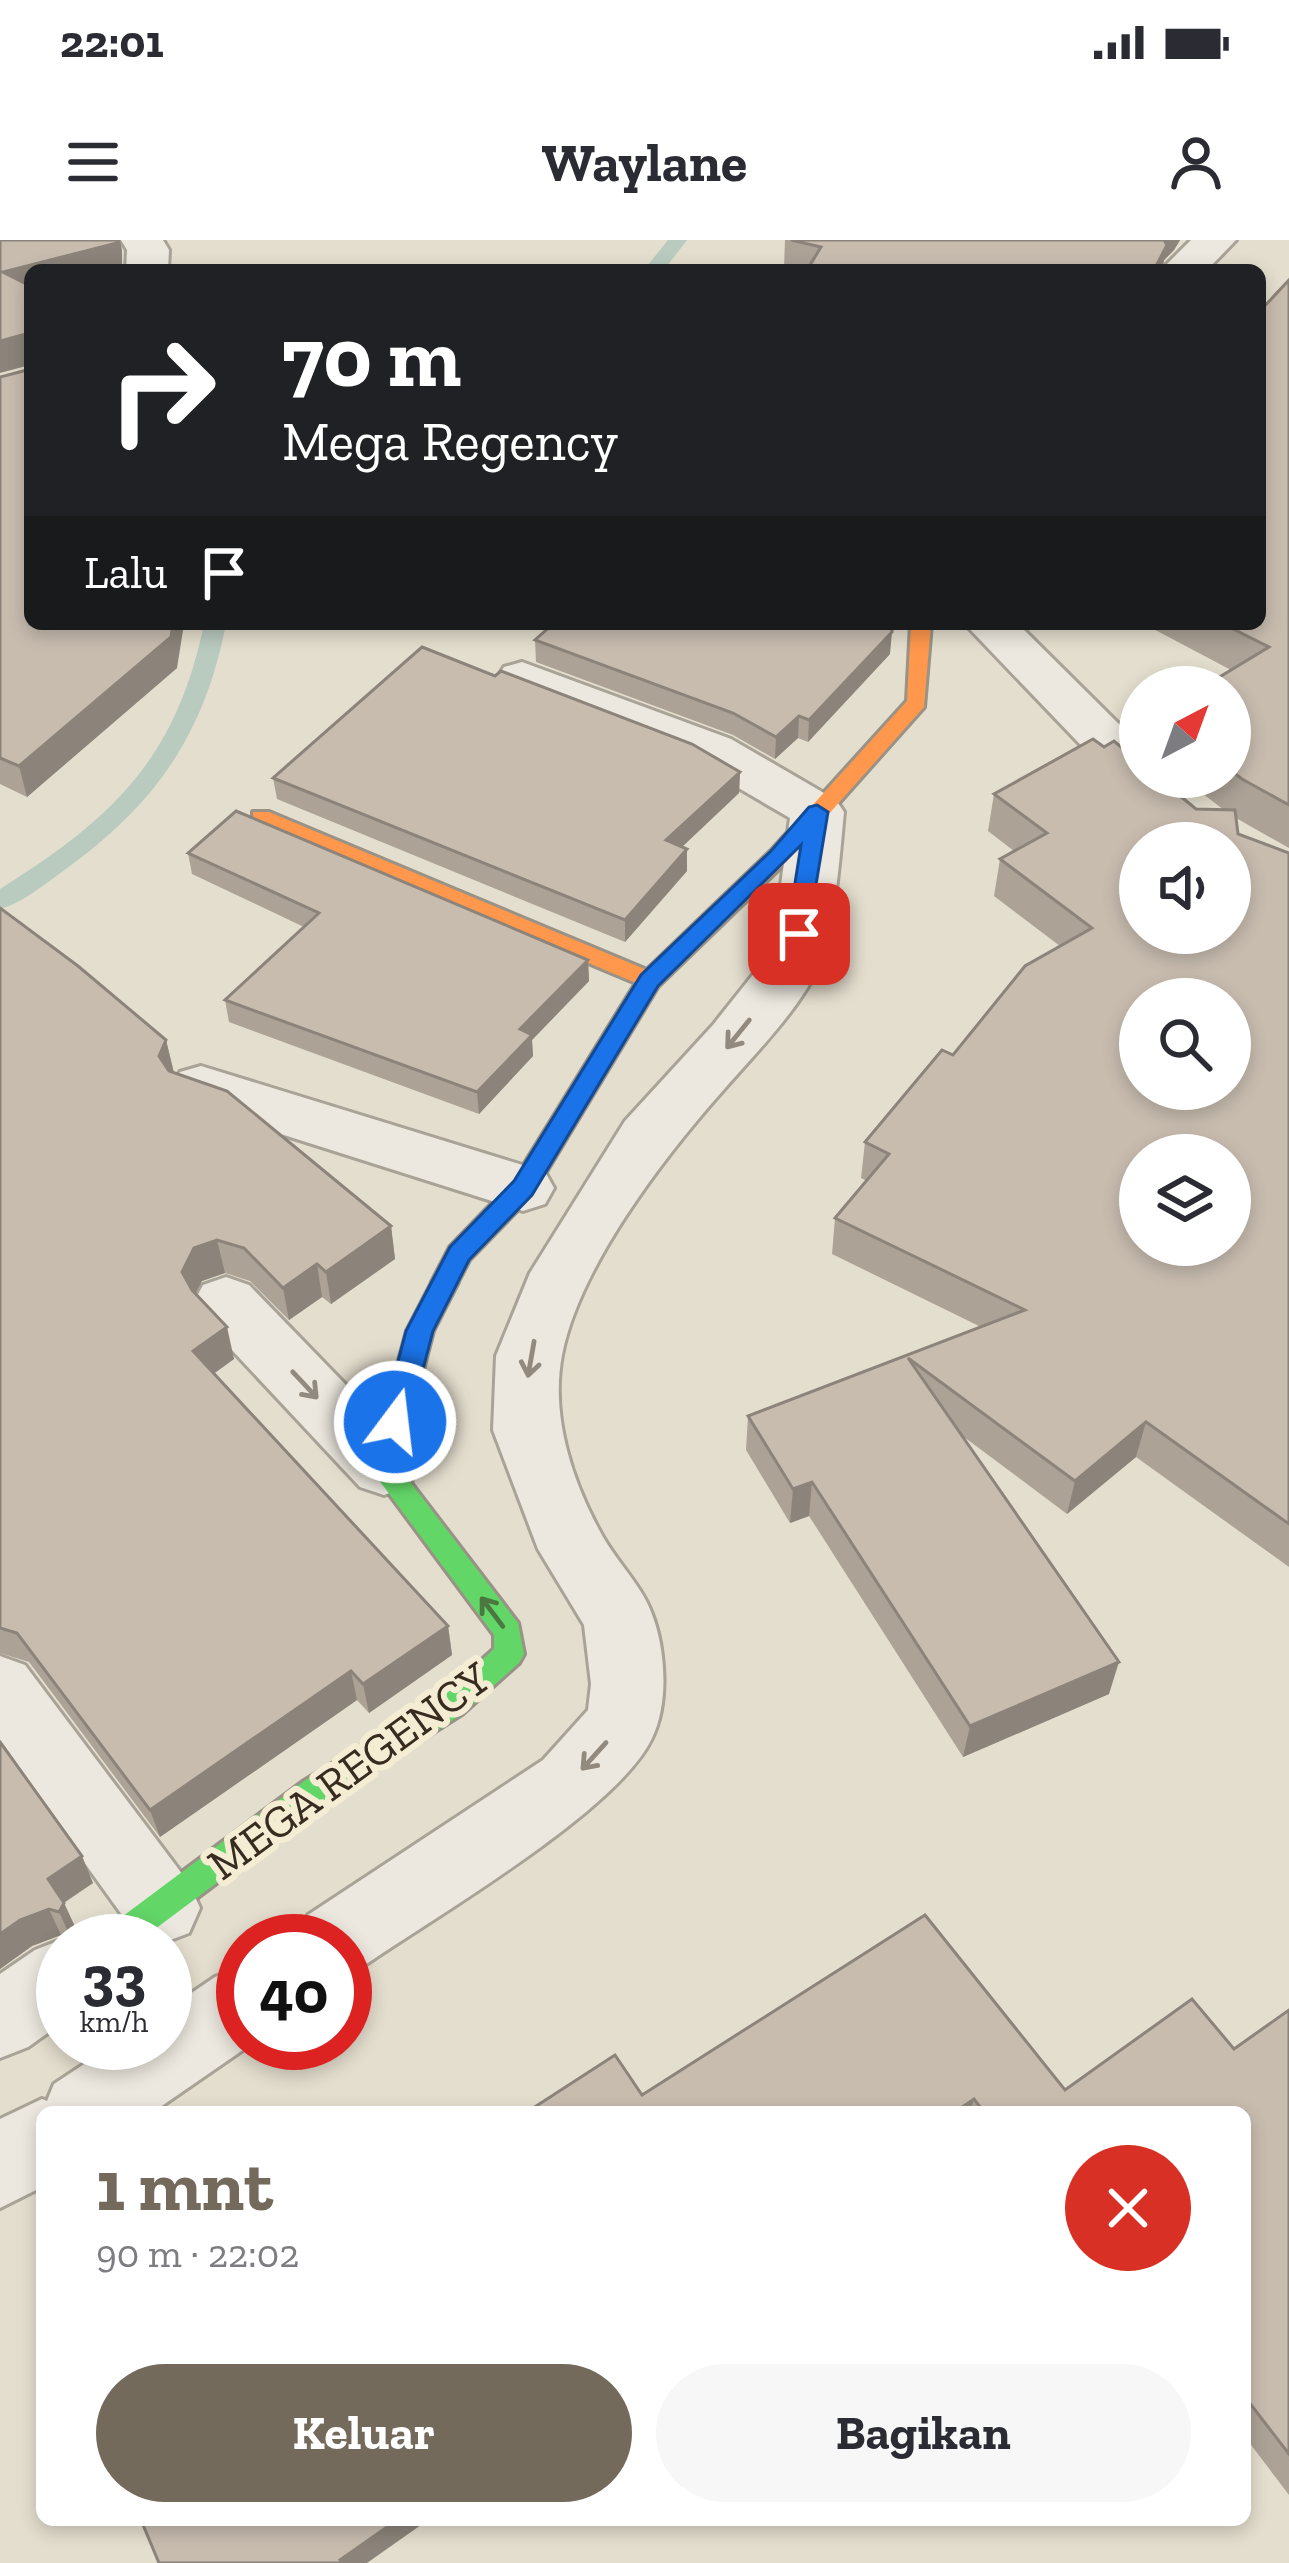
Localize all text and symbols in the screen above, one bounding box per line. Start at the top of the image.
text: 22:01 [60,15,164,69]
icon: menu [60,129,126,195]
icon: person [1163,129,1229,195]
text: Waylane [542,130,747,195]
text: 70 m [282,307,461,408]
icon: right [84,312,240,468]
text: Mega Regency [282,409,618,474]
icon: arrive [191,540,257,606]
text: Lalu [84,546,167,600]
north arrow [1119,666,1251,798]
map controls [1119,666,1251,1266]
button: sound [1119,822,1251,954]
pin [748,883,850,985]
icon: arrive [766,901,832,967]
button: search [1119,978,1251,1110]
one-way arrow [725,1018,751,1050]
button: layers [1119,1134,1251,1266]
one-way arrow [519,1339,542,1378]
position arrow [332,1359,458,1485]
one-way arrow [290,1369,319,1399]
one-way arrow [480,1596,506,1629]
street label: MEGA REGENCY [197,1650,501,1892]
one-way arrow [581,1740,608,1770]
speed limit sign: 40 [216,1914,372,2070]
text: 33 [82,1941,146,2013]
text: km/h [80,2004,148,2040]
text: 1 mnt [96,2142,273,2228]
button: close [1065,2145,1191,2271]
text: 90 m · 22:02 [96,2230,299,2277]
button: Keluar [96,2364,632,2502]
button: Bagikan [656,2364,1191,2502]

